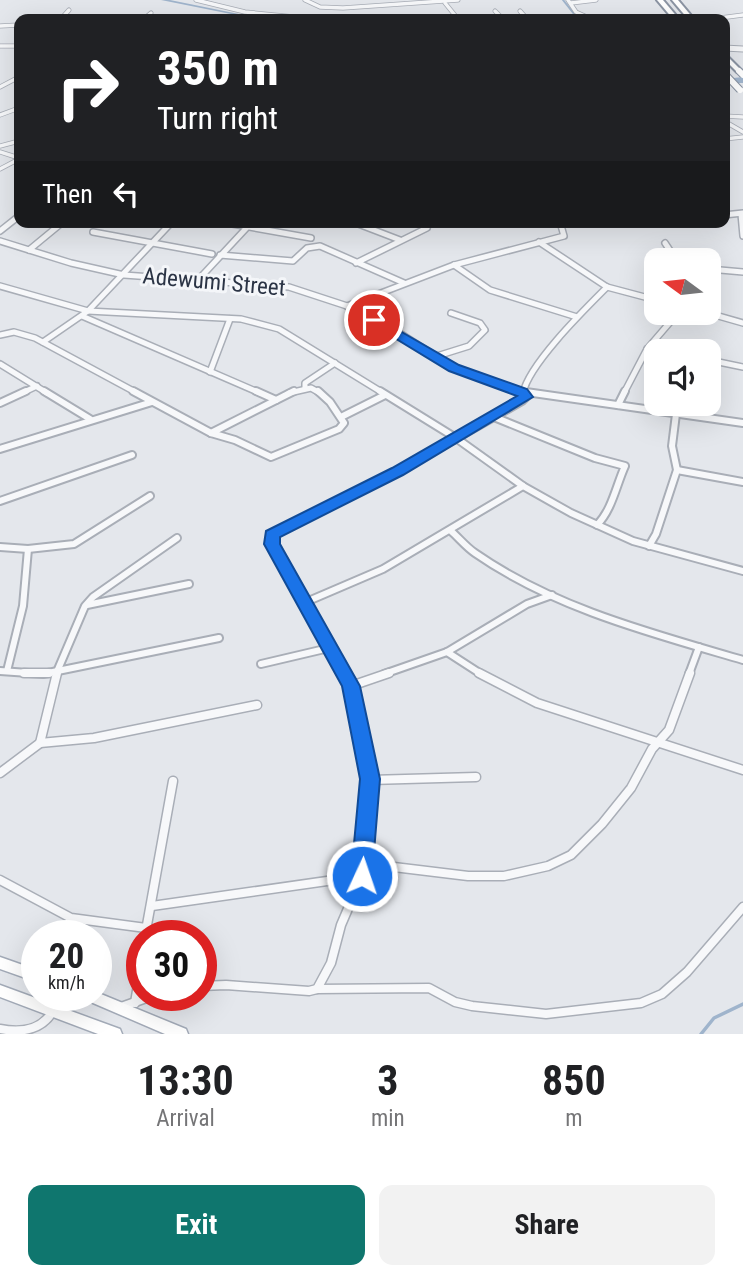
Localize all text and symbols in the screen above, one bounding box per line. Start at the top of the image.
text: 350 m [157,40,279,97]
icon: right [42,42,133,133]
text: Turn right [157,99,278,137]
icon: left [107,175,145,213]
text: Then [42,179,93,209]
north arrow [644,248,721,326]
map controls [644,248,721,416]
street label: Adewumi Street [141,262,287,302]
pin [344,290,404,350]
icon: arrive [355,301,393,339]
button: sound [644,339,721,416]
position arrow [325,839,399,913]
speed limit sign: 30 [126,920,217,1011]
text: 20 [49,936,84,977]
text: km/h [48,972,85,993]
text: 13:30 [137,1056,234,1105]
text: 3 [377,1056,398,1105]
text: 850 [542,1056,606,1105]
text: Arrival [156,1105,215,1132]
text: min [371,1105,405,1132]
text: m [565,1105,582,1132]
button: Exit [28,1185,365,1265]
button: Share [379,1185,715,1265]

